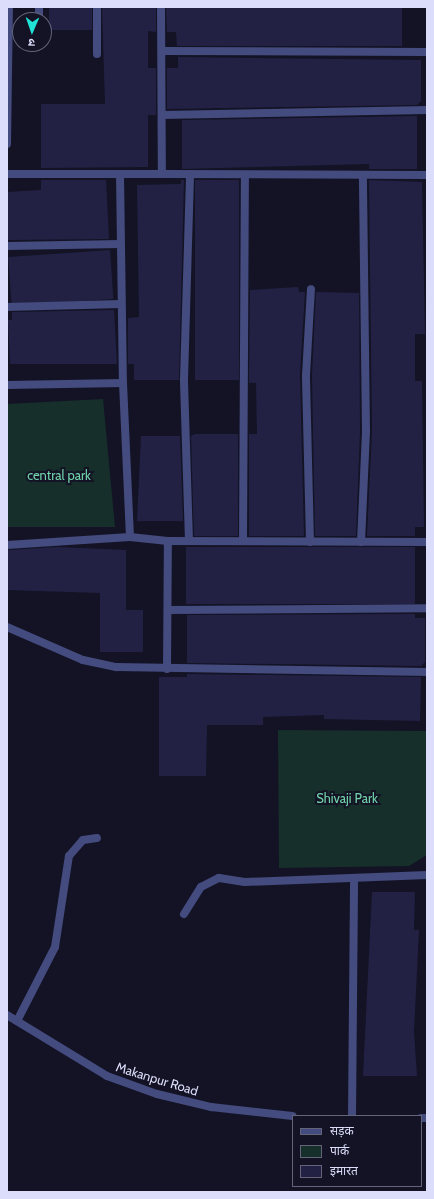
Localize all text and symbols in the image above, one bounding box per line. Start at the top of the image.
north arrow [12,12,52,52]
text: उ [28,36,35,50]
park label: central park [27,467,91,483]
park label: Shivaji Park [316,790,378,806]
street label: Makanpur Road [114,1059,200,1099]
legend [292,1115,422,1187]
text: सड़क [330,1123,354,1138]
text: पार्क [330,1143,349,1158]
text: इमारत [330,1163,358,1178]

